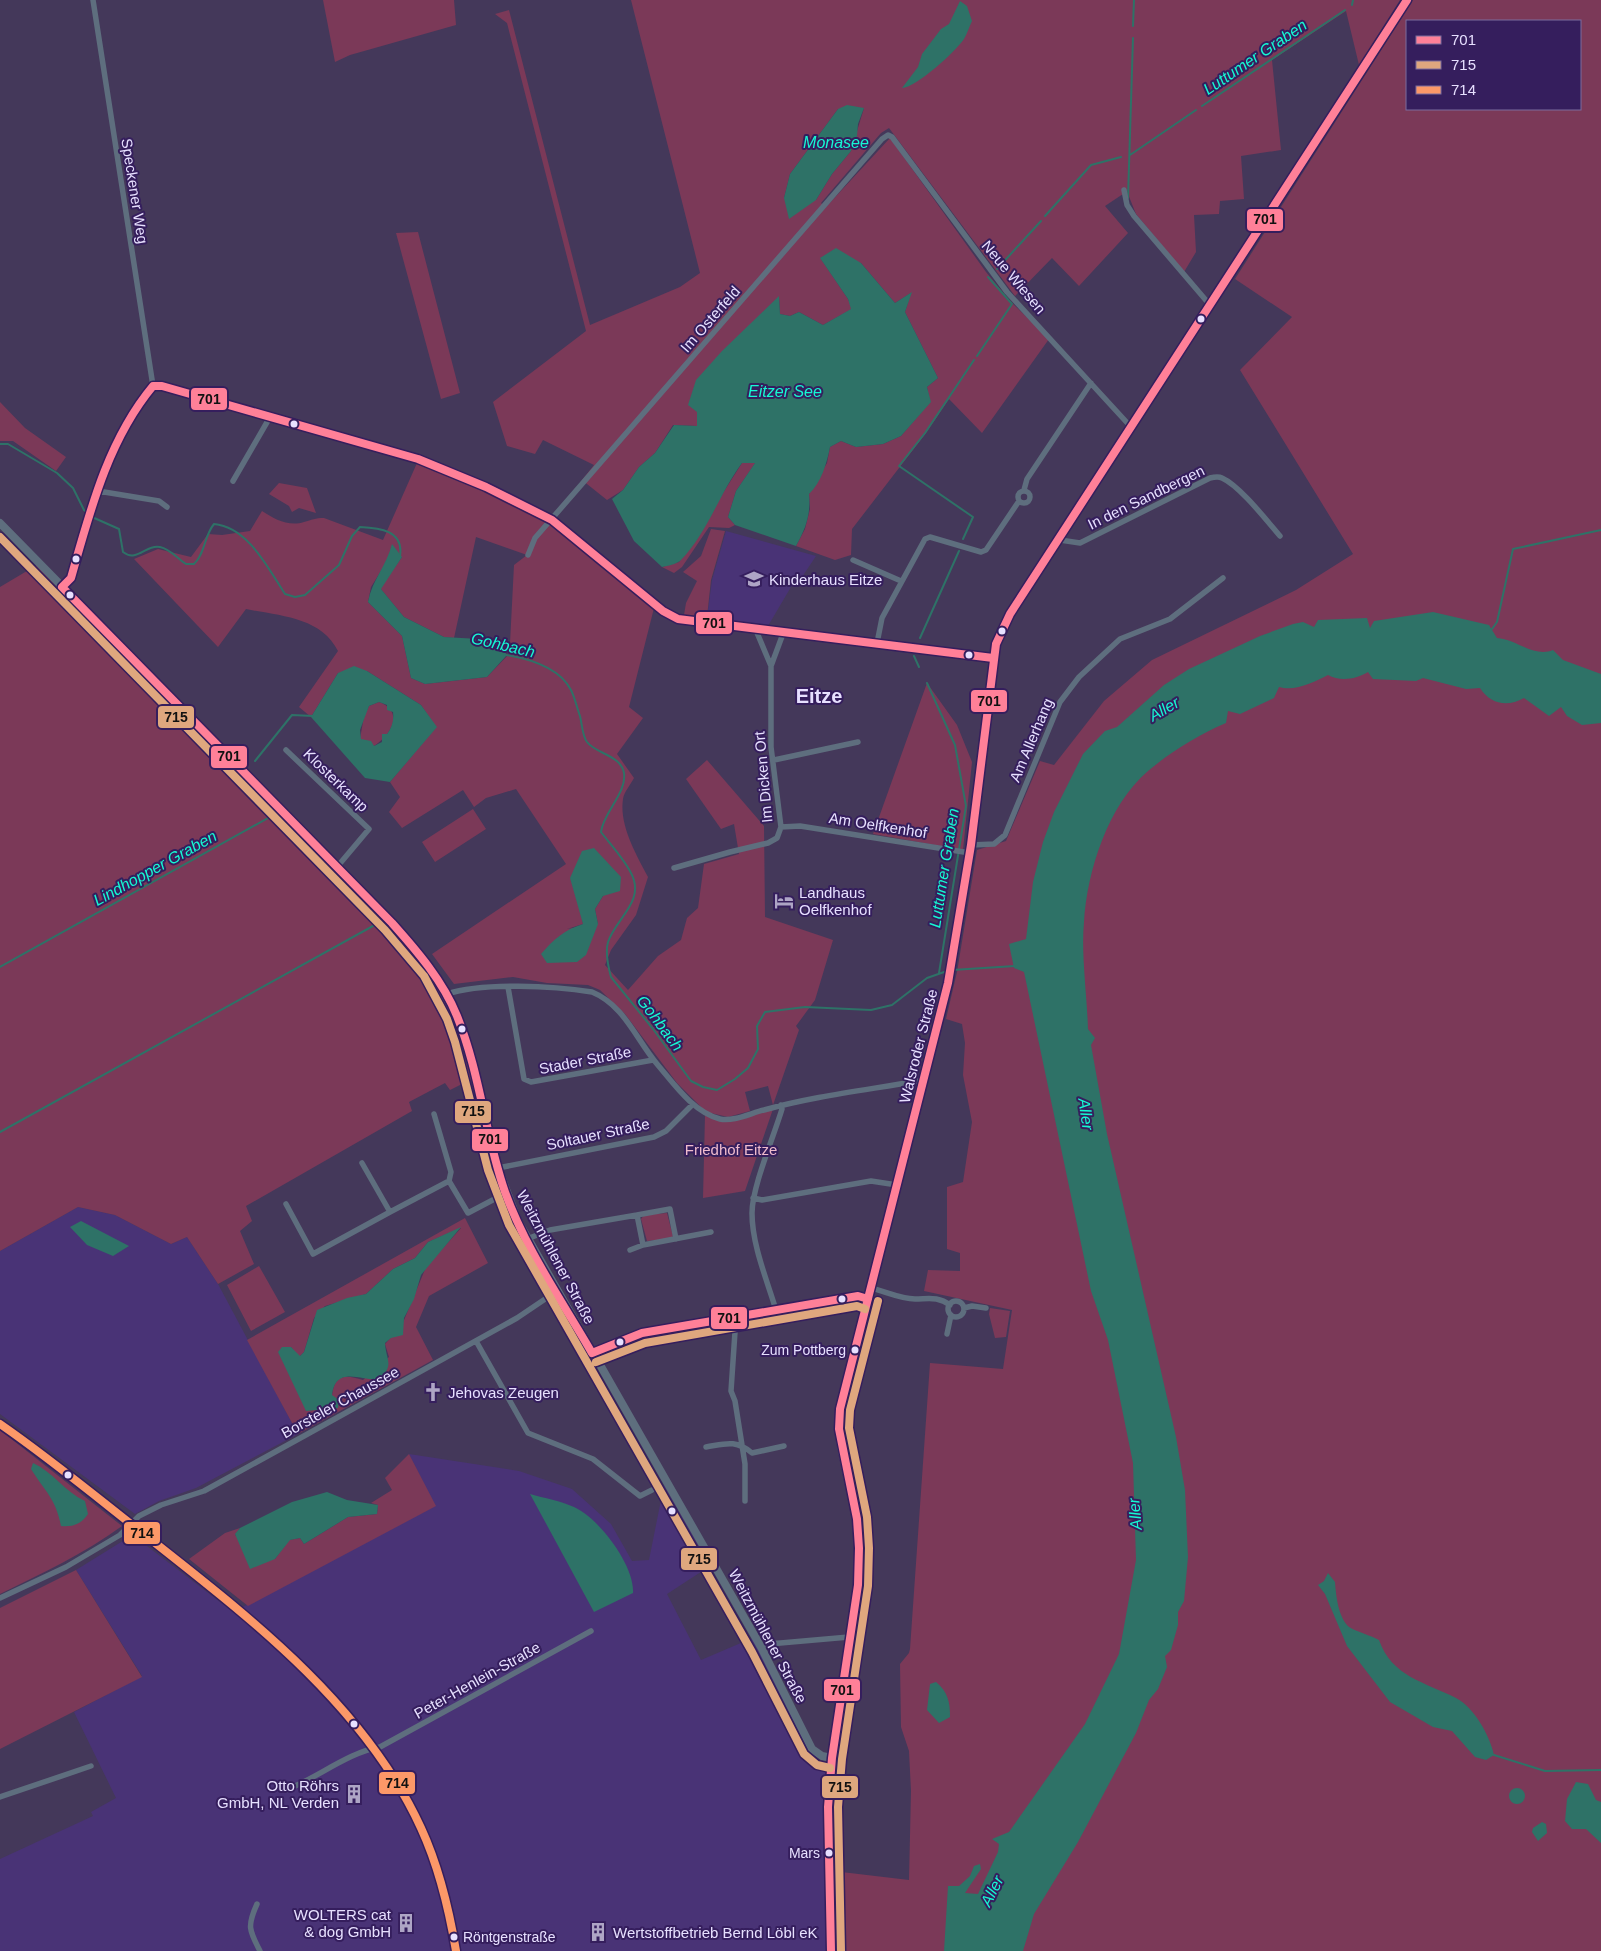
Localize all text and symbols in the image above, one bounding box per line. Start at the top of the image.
water label: Luttumer Graben [1200,16,1310,98]
legend [1406,20,1581,110]
text: 701 [1451,31,1476,48]
text: 715 [1451,56,1476,73]
text: 714 [1451,81,1476,98]
water label: Monasee [803,134,869,151]
street label: Speckener Weg [118,137,152,245]
line badge: 701 [1246,208,1284,232]
text: 701 [1253,211,1277,227]
street label: Neue Wiesen [979,237,1049,317]
street label: Im Osterfeld [677,283,743,355]
unlabelled marker [1196,314,1206,324]
water label: Eitzer See [748,383,822,400]
line badge: 701 [190,387,228,411]
text: 701 [197,391,221,407]
unlabelled marker [289,419,299,429]
street label: In den Sandbergen [1085,461,1207,533]
unlabelled marker [71,554,81,564]
school or university icon: Kinderhaus Eitze [743,568,765,590]
place label: Kinderhaus Eitze [769,571,882,588]
unlabelled marker [65,590,75,600]
line badge: 701 [695,611,733,635]
text: 701 [702,615,726,631]
unlabelled marker [997,626,1007,636]
water label: Gohbach [469,629,537,661]
unlabelled marker [964,650,974,660]
district label: Eitze [796,685,842,707]
line badge: 701 [970,689,1008,713]
text: 701 [977,693,1001,709]
water label: Aller [1145,693,1183,725]
street label: Am Allerhang [1006,696,1056,784]
line badge: 715 [157,705,195,729]
text: 715 [164,709,188,725]
street label: Im Dicken Ort [750,730,775,823]
line badge: 701 [210,745,248,769]
street label: Klosterkamp [300,745,372,815]
text: 701 [217,748,241,764]
water label: Luttumer Graben [926,807,962,929]
street label: Am Oelfkenhof [828,809,929,841]
water label: Lindhopper Graben [91,827,220,909]
place label: Landhaus Oelfkenhof [799,884,872,918]
hotel icon: Landhaus Oelfkenhof [773,890,795,912]
street label: Walsroder Straße [896,987,940,1105]
water label: Gohbach [634,992,686,1054]
unlabelled marker [457,1024,467,1034]
street label: Stader Straße [538,1043,632,1077]
water label: Aller [1075,1096,1097,1132]
line badge: 715 [454,1100,492,1124]
text: 715 [461,1103,485,1119]
street label: Soltauer Straße [545,1115,651,1153]
line badge: 701 [471,1128,509,1152]
text: 701 [478,1131,502,1147]
park label: Friedhof Eitze [685,1141,777,1158]
street label: Weitzmühlener Straße [514,1187,598,1327]
unlabelled marker [837,1294,847,1304]
line badge: 701 [710,1306,748,1330]
text: 701 [717,1310,741,1326]
unlabelled marker [615,1337,625,1347]
place label: Zum Pottberg [761,1342,846,1358]
marker: Zum Pottberg [850,1345,860,1355]
street label: Borsteler Chaussee [278,1363,402,1441]
church icon: Jehovas Zeugen [422,1381,444,1403]
place label: Jehovas Zeugen [448,1384,559,1401]
unlabelled marker [63,1470,73,1480]
water label: Aller [1125,1497,1145,1532]
unlabelled marker [667,1506,677,1516]
line badge: 714 [123,1521,161,1545]
text: 714 [130,1525,154,1541]
line badge: 715 [680,1547,718,1571]
text: 715 [687,1551,711,1567]
street label: Weitzmühlener Straße [726,1566,810,1706]
street label: Peter-Henlein-Straße [411,1638,543,1722]
line badge: 701 [823,1678,861,1702]
text: 701 [830,1682,854,1698]
unlabelled marker [349,1719,359,1729]
line badge: 714 [378,1771,416,1795]
text: 714 [385,1775,409,1791]
line badge: 715 [821,1775,859,1799]
place label: Otto Röhrs GmbH, NL Verden [217,1777,339,1811]
text: 715 [828,1779,852,1795]
building icon: Otto Röhrs GmbH, NL Verden [343,1783,365,1805]
place label: Mars [789,1845,820,1861]
marker: Mars [824,1848,834,1858]
water label: Aller [977,1872,1007,1910]
place label: WOLTERS cat & dog GmbH [294,1906,392,1940]
building icon: WOLTERS cat & dog GmbH [395,1912,417,1934]
building icon: Wertstoffbetrieb Bernd Löbl eK [587,1921,609,1943]
place label: Wertstoffbetrieb Bernd Löbl eK [613,1924,818,1941]
place label: Röntgenstraße [463,1929,556,1945]
marker: Röntgenstraße [449,1932,459,1942]

